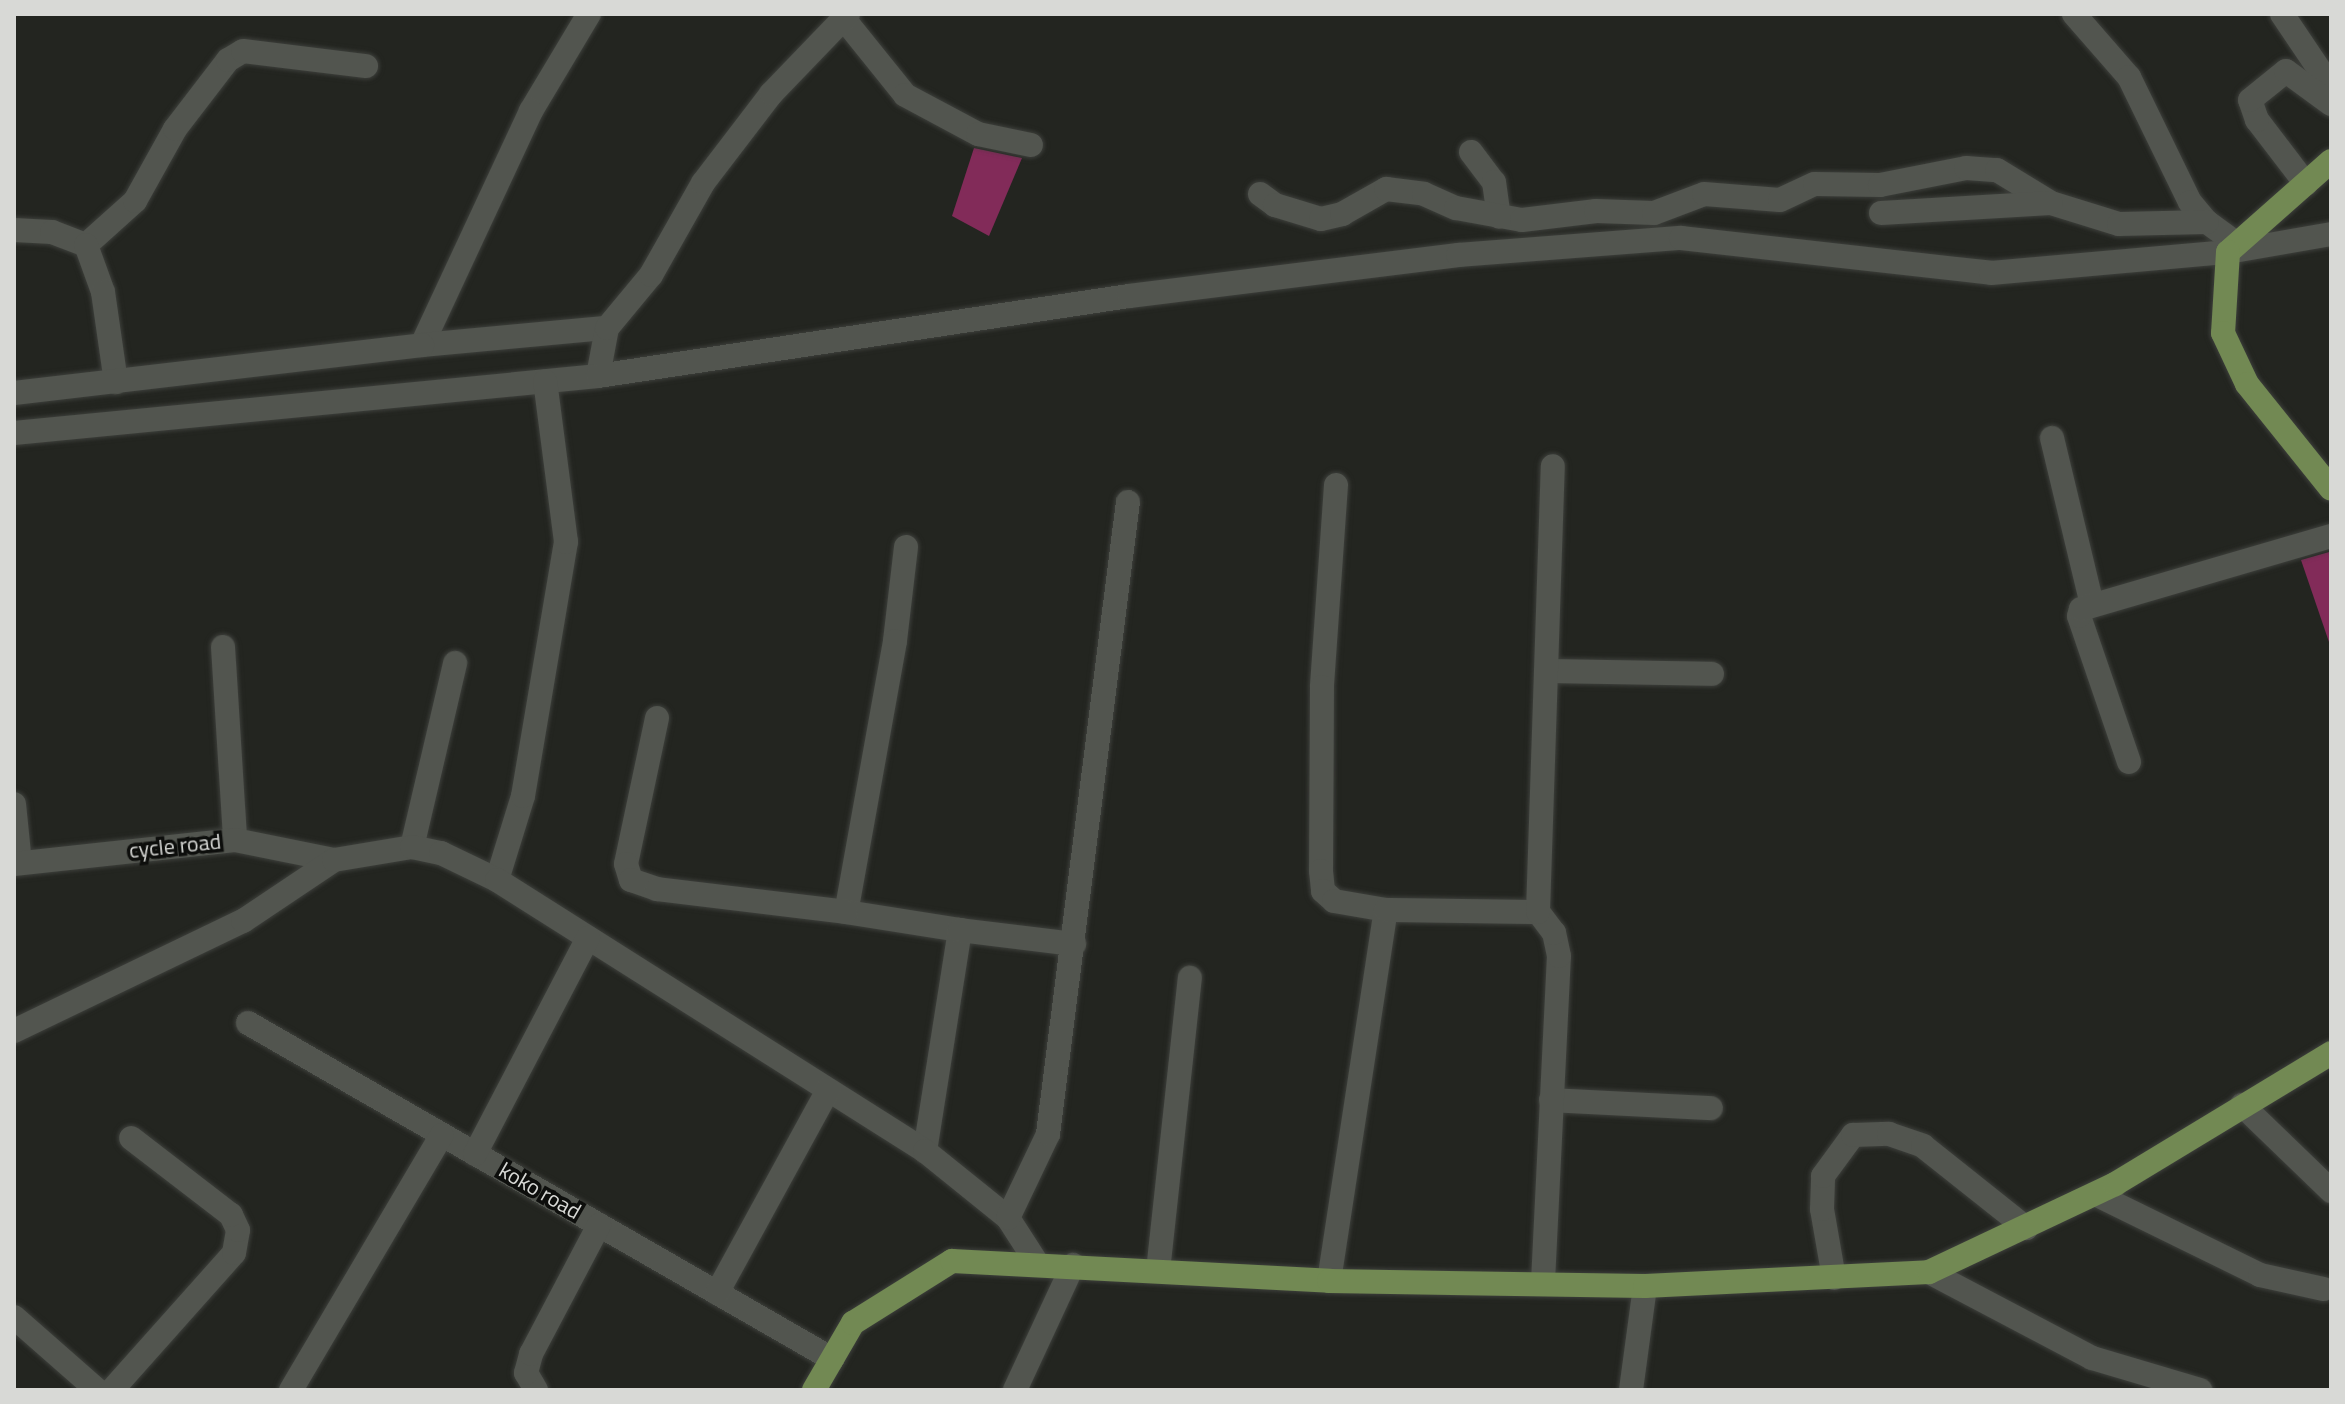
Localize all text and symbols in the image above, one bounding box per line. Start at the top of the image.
street label: cycle road [128,828,222,864]
street label: koko road [494,1157,586,1225]

